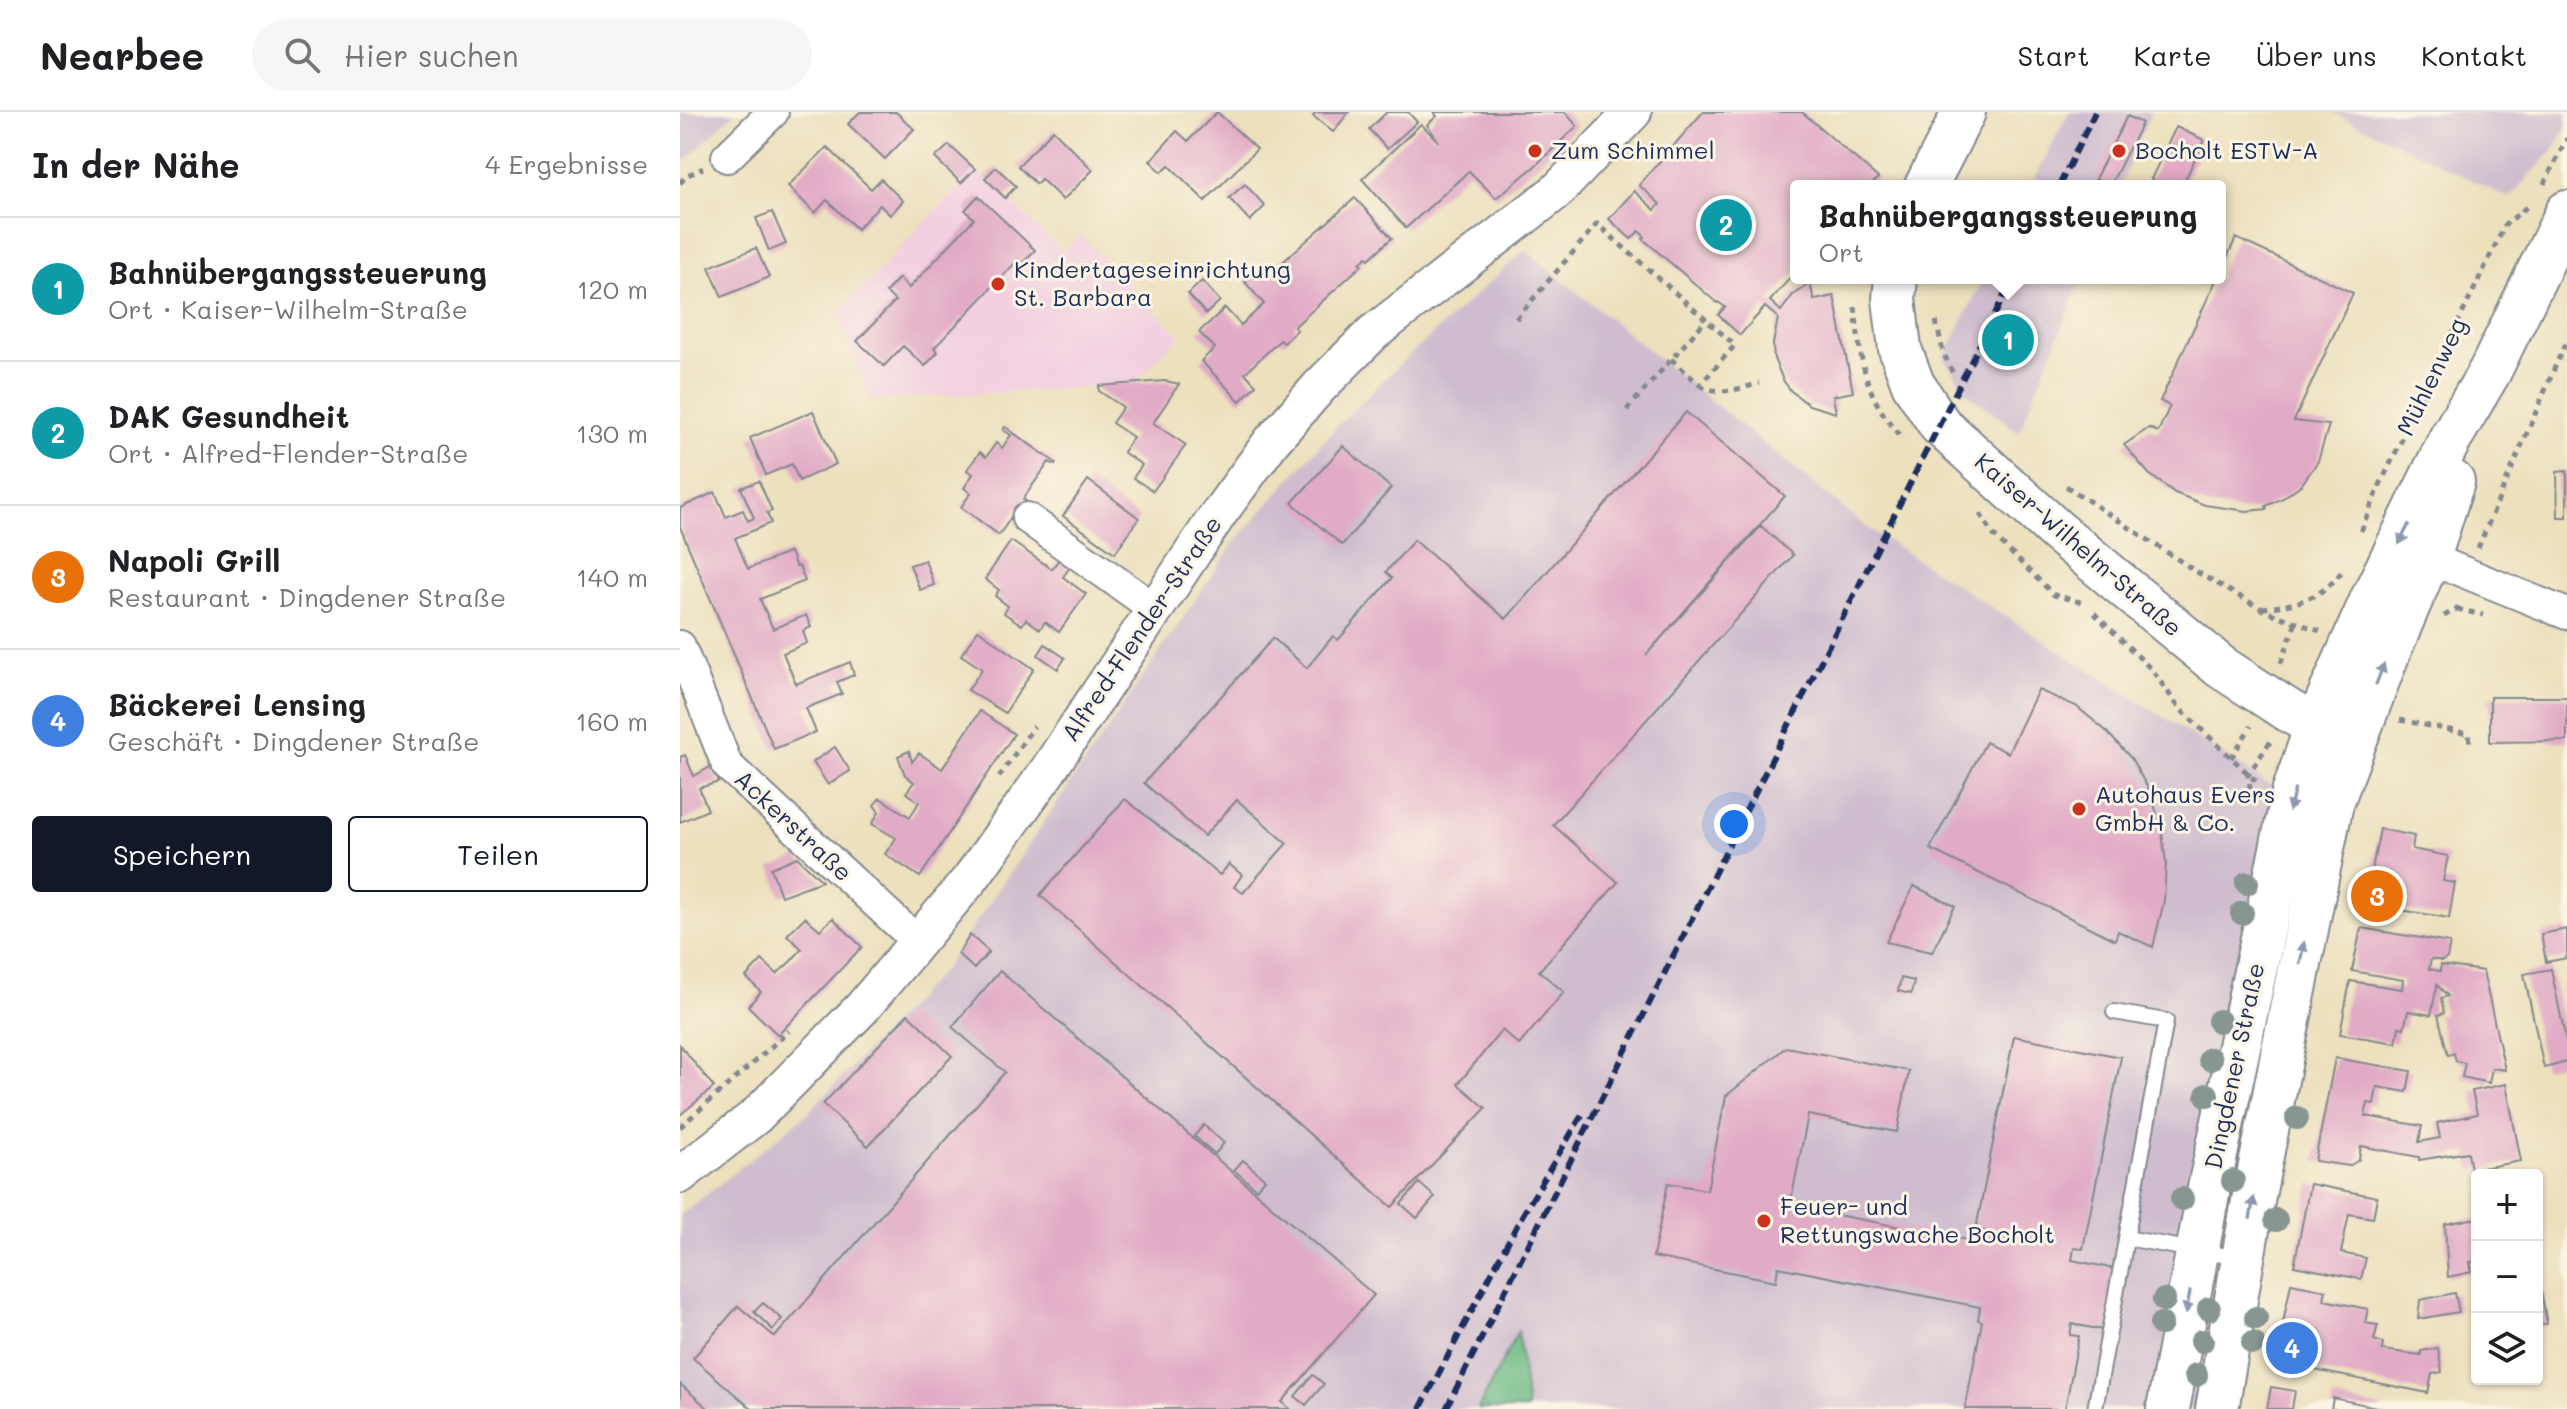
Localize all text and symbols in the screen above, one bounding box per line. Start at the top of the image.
search box [252,19,812,91]
text: Nearbee [40,30,204,80]
icon: search [280,33,324,77]
text: Hier suchen [344,35,519,75]
text: Start [2018,37,2089,73]
text: Karte [2133,37,2212,73]
text: Über uns [2256,37,2377,73]
text: Kontakt [2421,37,2527,73]
place label: Zum Schimmel [1551,134,1715,165]
place label: Bocholt ESTW-A [2135,134,2319,165]
text: In der Nähe [32,142,240,187]
marker: Zum Schimmel [1526,142,1544,160]
marker: Bocholt ESTW-A [2110,142,2128,160]
text: 4 Ergebnisse [485,147,648,181]
popup [1790,180,2226,284]
pin: 2 [1700,195,1752,255]
text: Bahnübergangssteuerung [1819,195,2197,235]
text: Ort [1819,235,1864,269]
text: Bahnübergangssteuerung [108,252,487,292]
place label: Kindertageseinrichtung St. Barbara [1014,253,1291,312]
text: 1 [52,272,64,306]
text: 120 m [577,272,648,306]
marker: Kindertageseinrichtung St. Barbara [989,275,1007,293]
text: Ort · Kaiser-Wilhelm-Straße [108,292,468,326]
pin: 1 [1982,310,2034,370]
street label: Mühlenweg [2389,312,2473,440]
text: DAK Gesundheit [108,396,349,436]
text: 2 [51,416,65,450]
text: 130 m [576,416,648,450]
text: Ort · Alfred-Flender-Straße [108,436,468,470]
street label: Kaiser-Wilhelm-Straße [1969,445,2189,642]
street label: Alfred-Flender-Straße [1054,510,1228,747]
one-way arrow [2397,523,2411,546]
text: Napoli Grill [108,540,280,580]
text: 3 [50,560,66,594]
text: 140 m [576,560,648,594]
text: Restaurant · Dingdener Straße [108,580,506,614]
one-way arrow [2374,662,2387,686]
text: Bäckerei Lensing [108,684,366,724]
text: 4 [50,704,66,738]
text: 160 m [576,704,648,738]
text: Geschäft · Dingdener Straße [108,724,479,758]
street label: Ackerstraße [729,763,859,887]
place label: Autohaus Evers GmbH & Co. [2095,778,2276,837]
one-way arrow [2286,788,2298,813]
marker: Autohaus Evers GmbH & Co. [2070,800,2088,818]
your location [1714,804,1754,844]
button: Speichern [32,816,332,892]
button: Teilen [348,816,648,892]
pin: 3 [2351,866,2403,926]
one-way arrow [2296,940,2309,965]
street label: Dingdener Straße [2197,960,2271,1172]
map controls [2471,1169,2543,1385]
button: + [2471,1169,2543,1241]
place label: Feuer- und Rettungswache Bocholt [1780,1190,2055,1249]
one-way arrow [2246,1195,2258,1220]
marker: Feuer- und Rettungswache Bocholt [1755,1212,1773,1230]
button: − [2471,1241,2543,1313]
one-way arrow [2181,1289,2193,1314]
button: layers [2471,1313,2543,1385]
pin: 4 [2266,1318,2318,1378]

